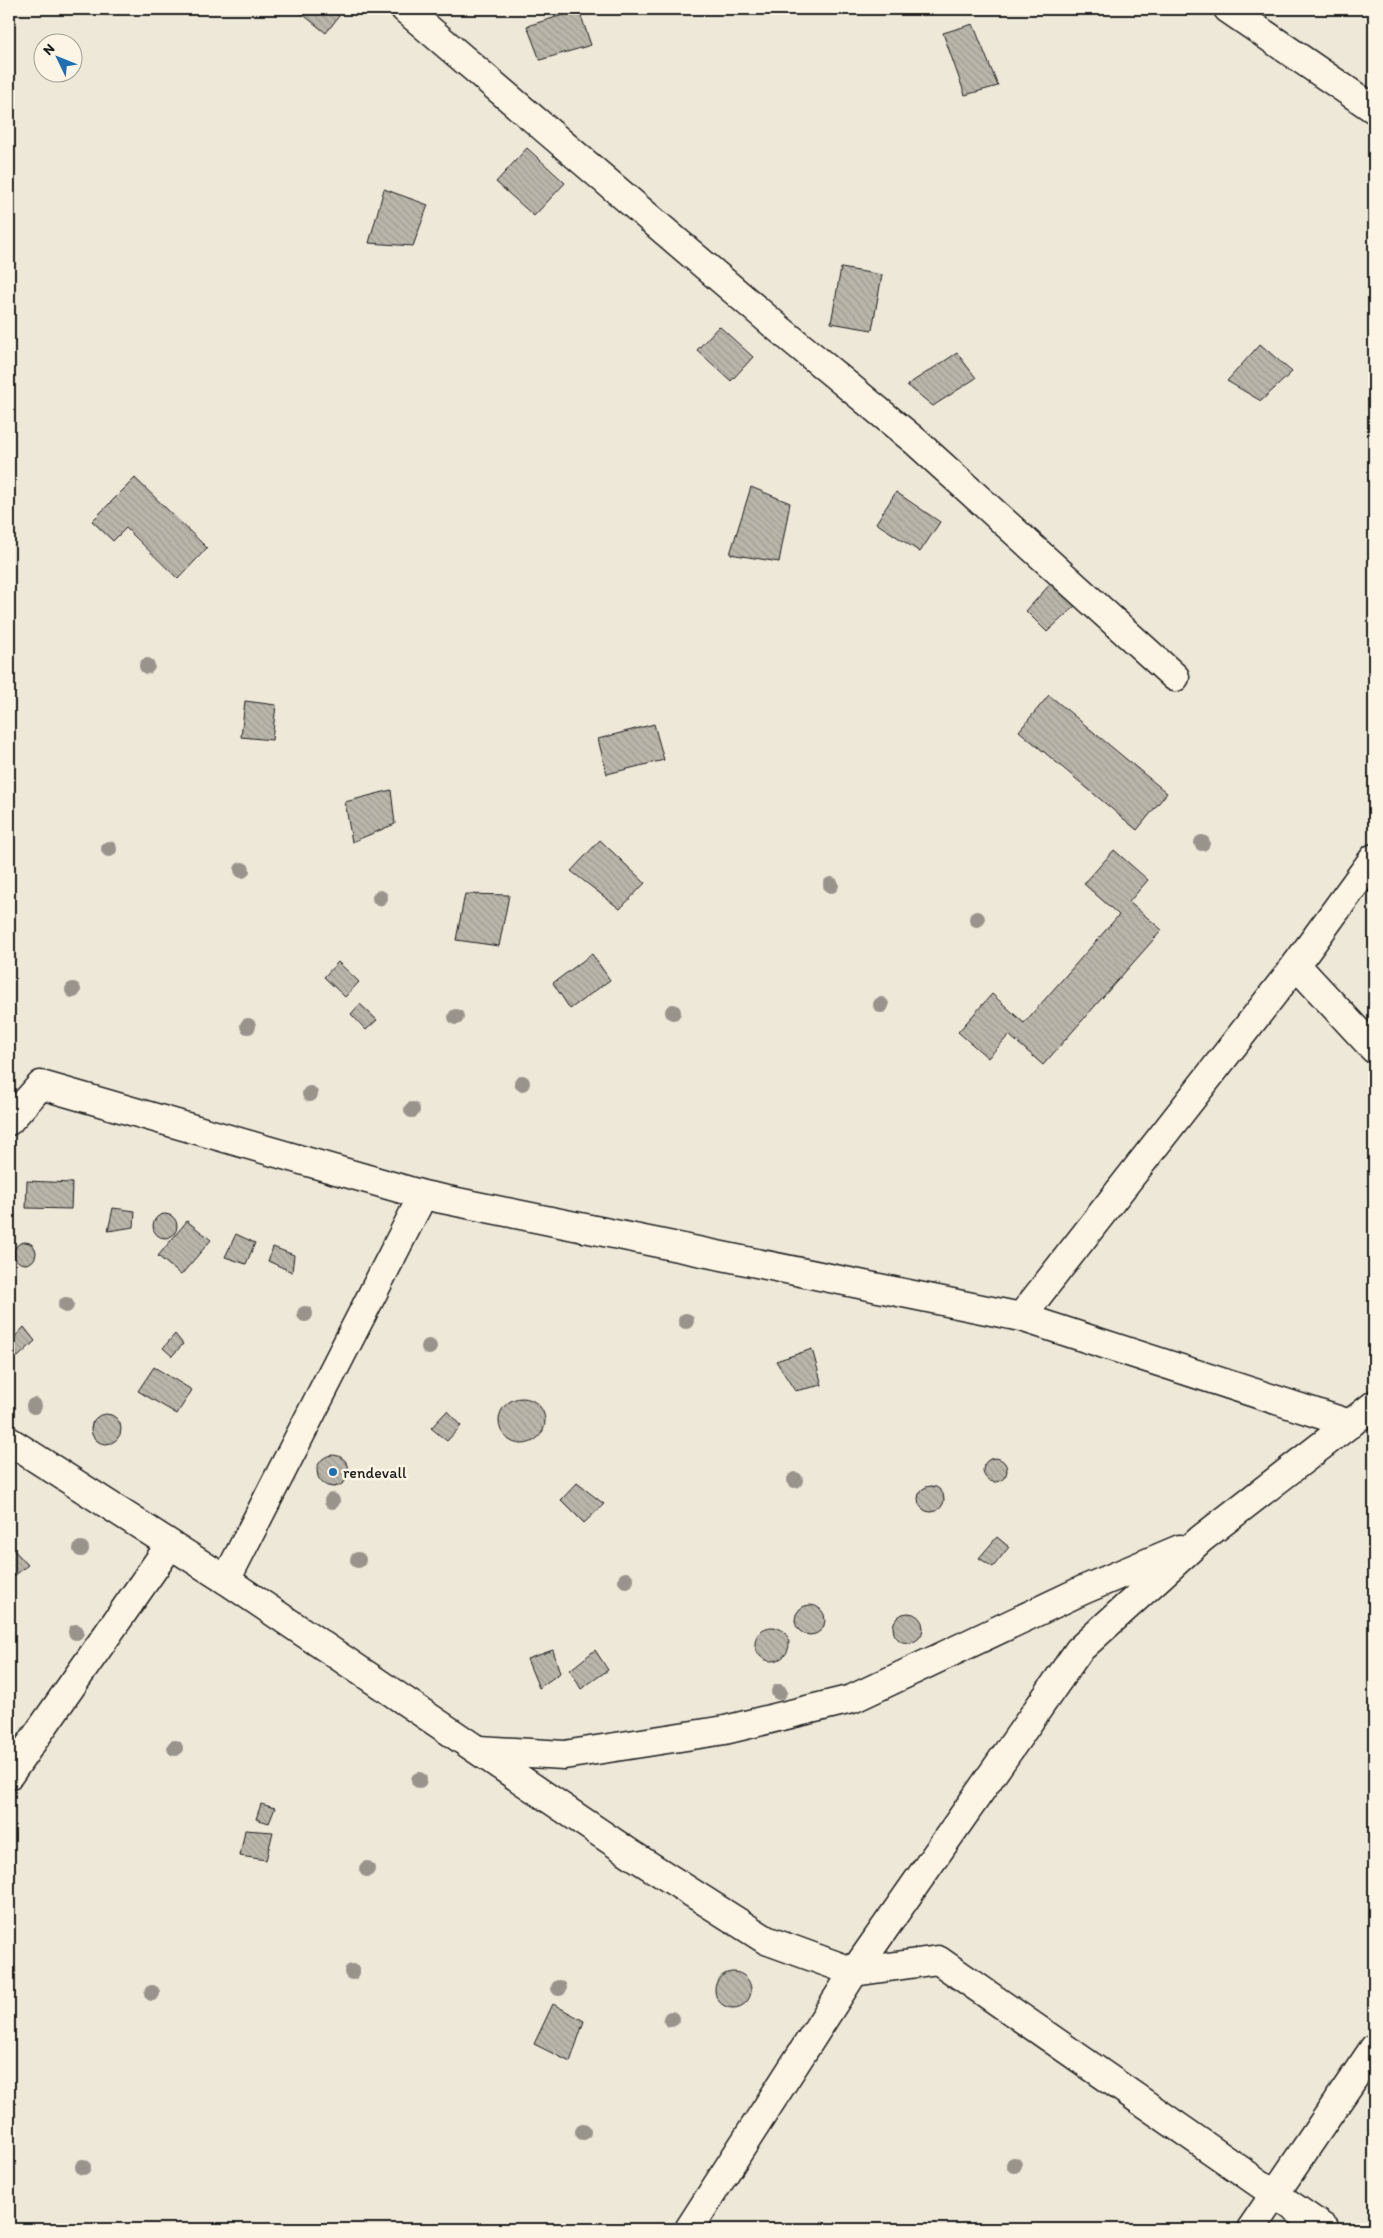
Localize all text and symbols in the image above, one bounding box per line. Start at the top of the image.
north arrow [32,32,82,82]
text: N [39,40,58,59]
place label: rendevall [343,1463,407,1482]
marker: rendevall [327,1466,339,1478]

